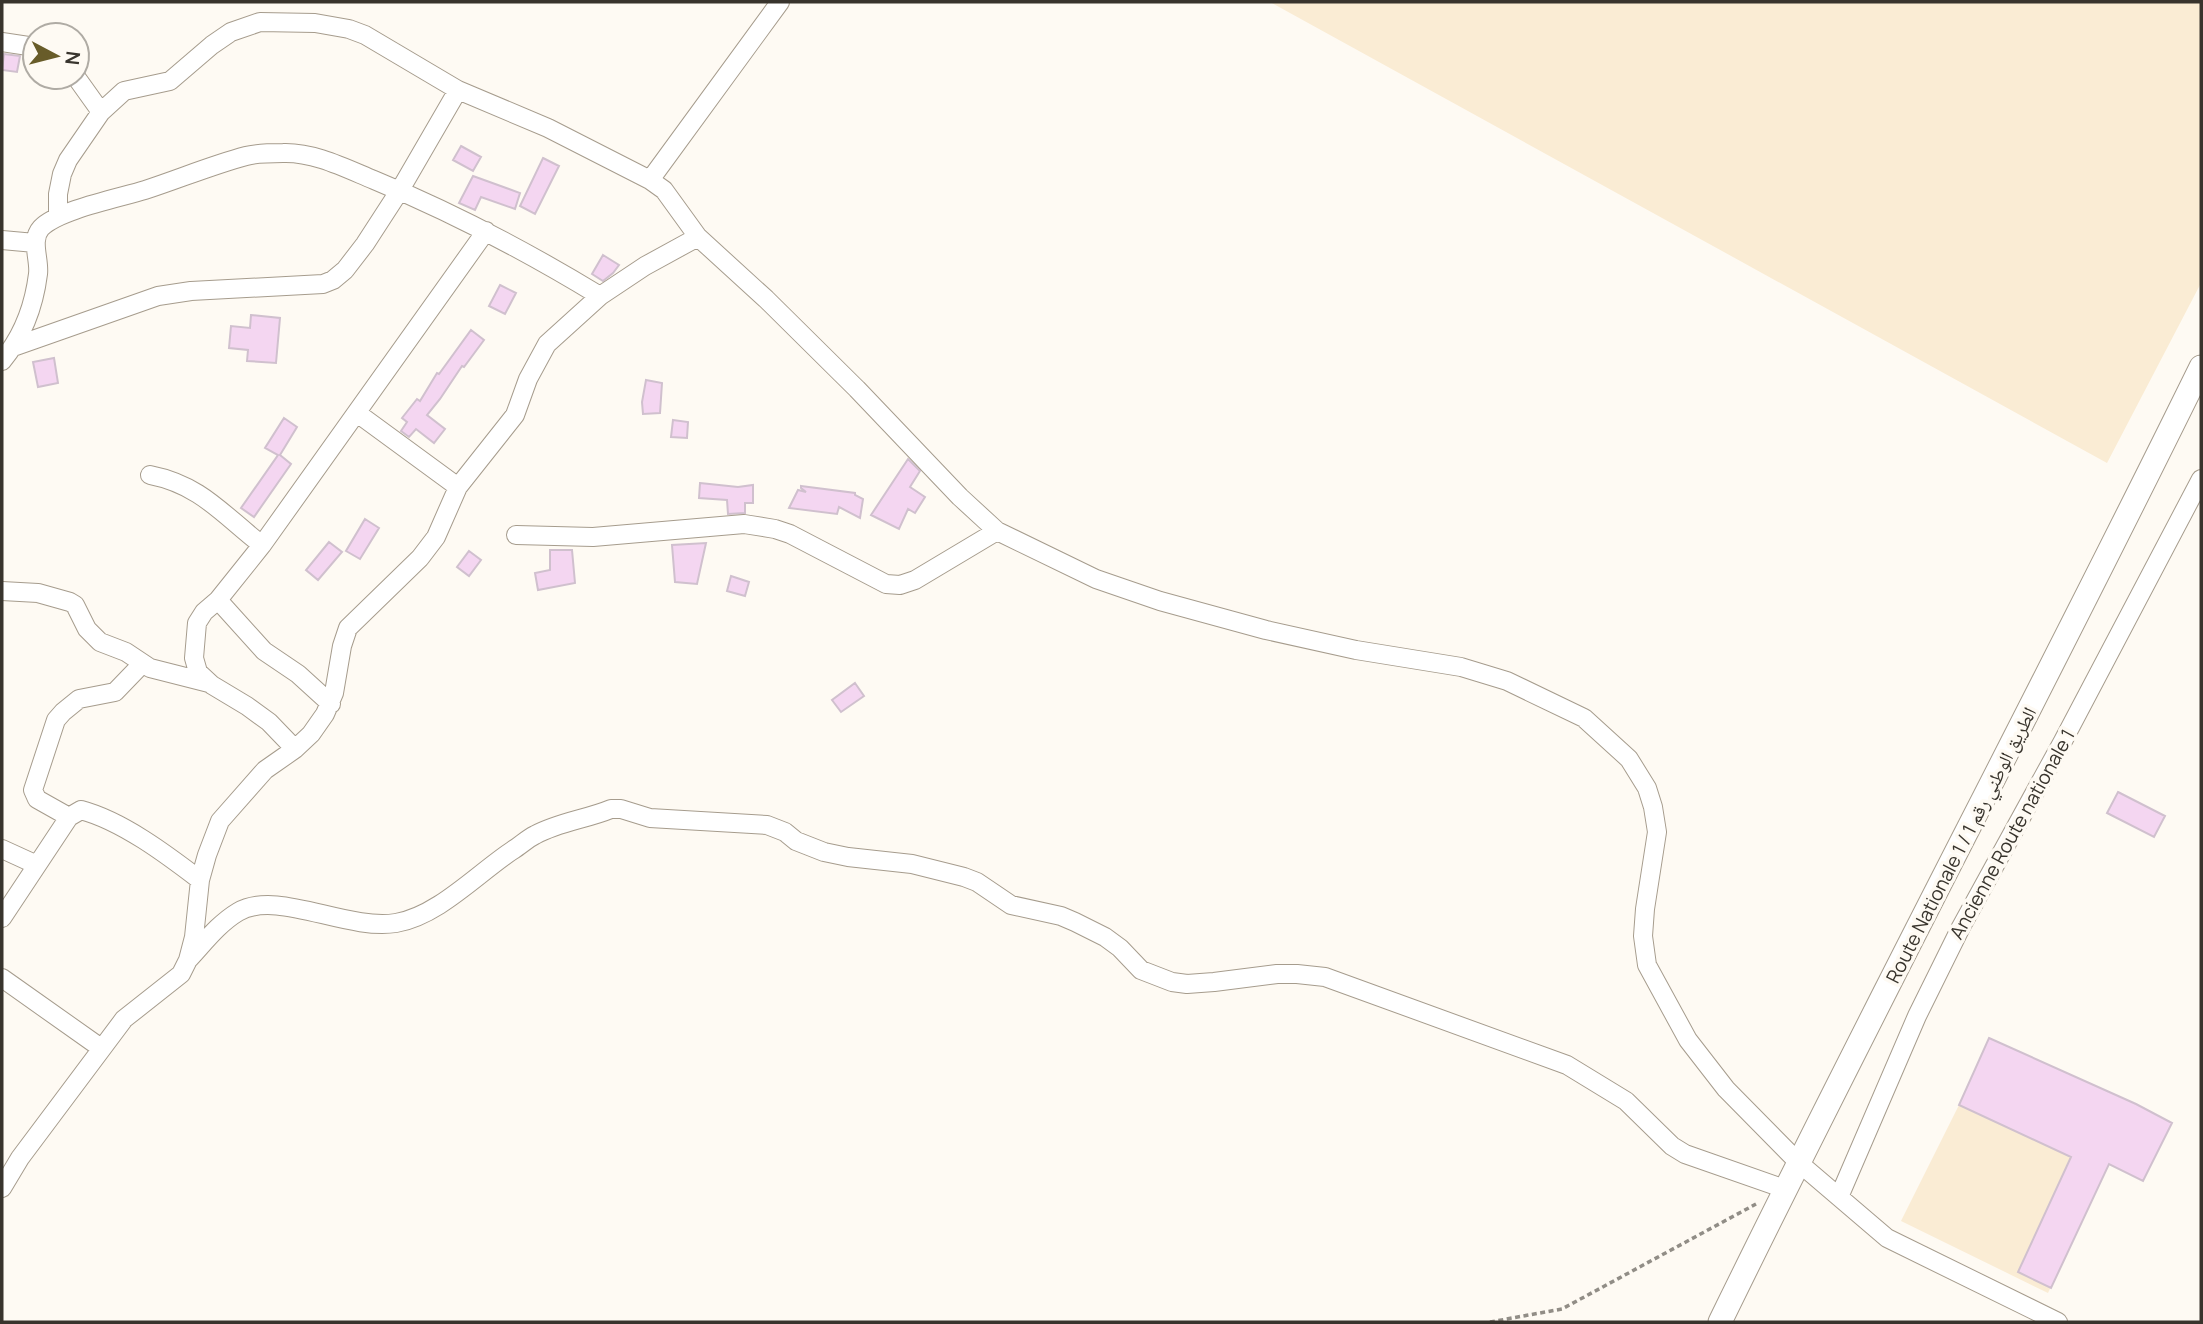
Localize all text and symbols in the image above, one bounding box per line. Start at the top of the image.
north arrow [21,21,91,91]
text: N [59,50,87,66]
street label: Route Nationale 1 / الطريق الوطني رقم 1 [1880,702,2045,989]
street label: Ancienne Route nationale 1 [1943,724,2081,944]

